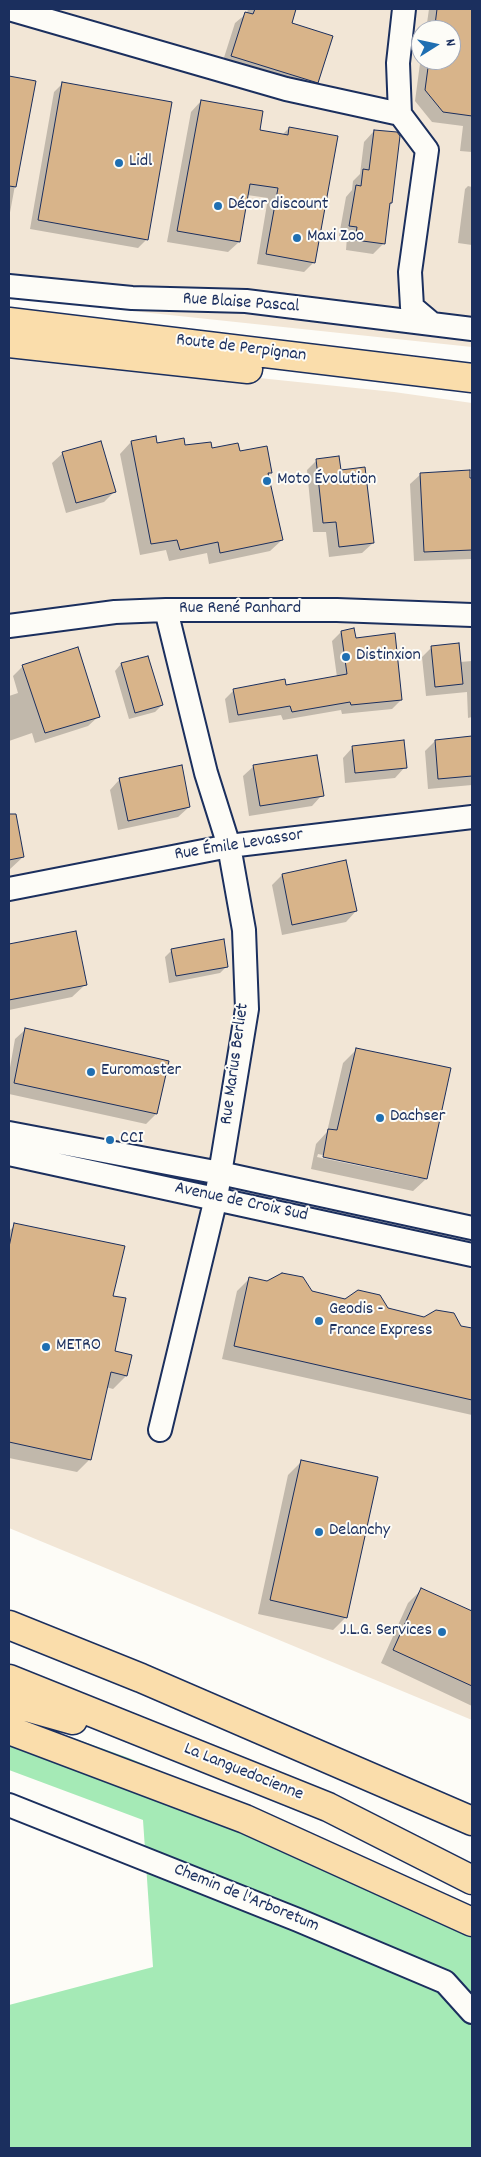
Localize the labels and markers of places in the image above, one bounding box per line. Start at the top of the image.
place label: Lidl [129,152,152,174]
marker: Lidl [113,157,125,169]
place label: Décor discount [228,195,328,217]
marker: Décor discount [212,200,224,212]
place label: Maxi Zoo [307,227,364,249]
marker: Maxi Zoo [291,232,303,244]
place label: Moto Évolution [277,470,376,492]
marker: Moto Évolution [261,475,273,487]
place label: Distinxion [356,646,421,668]
marker: Distinxion [340,651,352,663]
place label: Euromaster [101,1061,181,1083]
marker: Euromaster [85,1066,97,1078]
place label: Dachser [390,1107,445,1129]
marker: Dachser [374,1112,386,1124]
place label: CCI [120,1129,143,1151]
marker: CCI [104,1134,116,1146]
place label: Geodis - France Express [329,1300,433,1342]
marker: Geodis - France Express [313,1315,325,1327]
place label: METRO [56,1336,101,1358]
marker: METRO [40,1341,52,1353]
place label: Delanchy [329,1521,390,1543]
marker: Delanchy [313,1526,325,1538]
place label: J.L.G. Services [340,1621,432,1643]
marker: J.L.G. Services [436,1626,448,1638]

